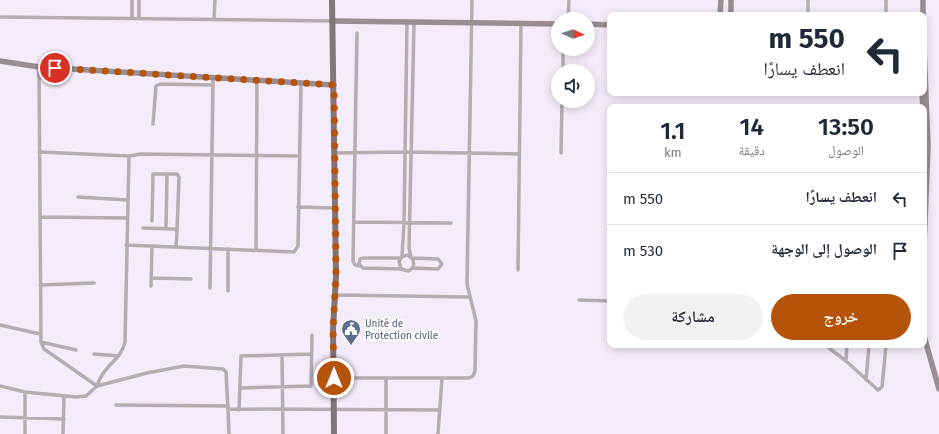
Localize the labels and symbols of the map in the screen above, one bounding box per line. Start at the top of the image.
north arrow [551,12,595,56]
pin [38,51,72,85]
public building icon: Unité de Protection civile [340,318,362,346]
place label: Unité de Protection civile [365,318,438,342]
position arrow [313,357,355,399]

